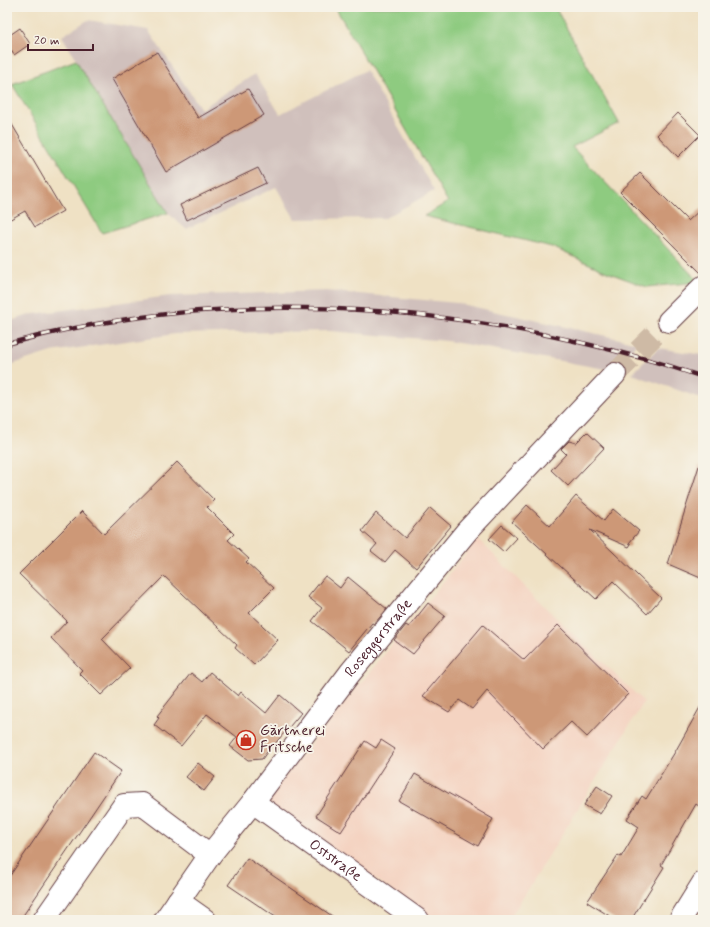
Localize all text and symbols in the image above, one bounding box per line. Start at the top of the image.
scale bar [28,26,93,52]
text: 20 m [34,33,60,49]
street label: Roseggerstraße [340,595,417,682]
place label: Gärtnerei Fritsche [260,721,325,758]
shop icon: Gärtnerei Fritsche [235,729,257,751]
street label: Oststraße [305,835,366,887]

